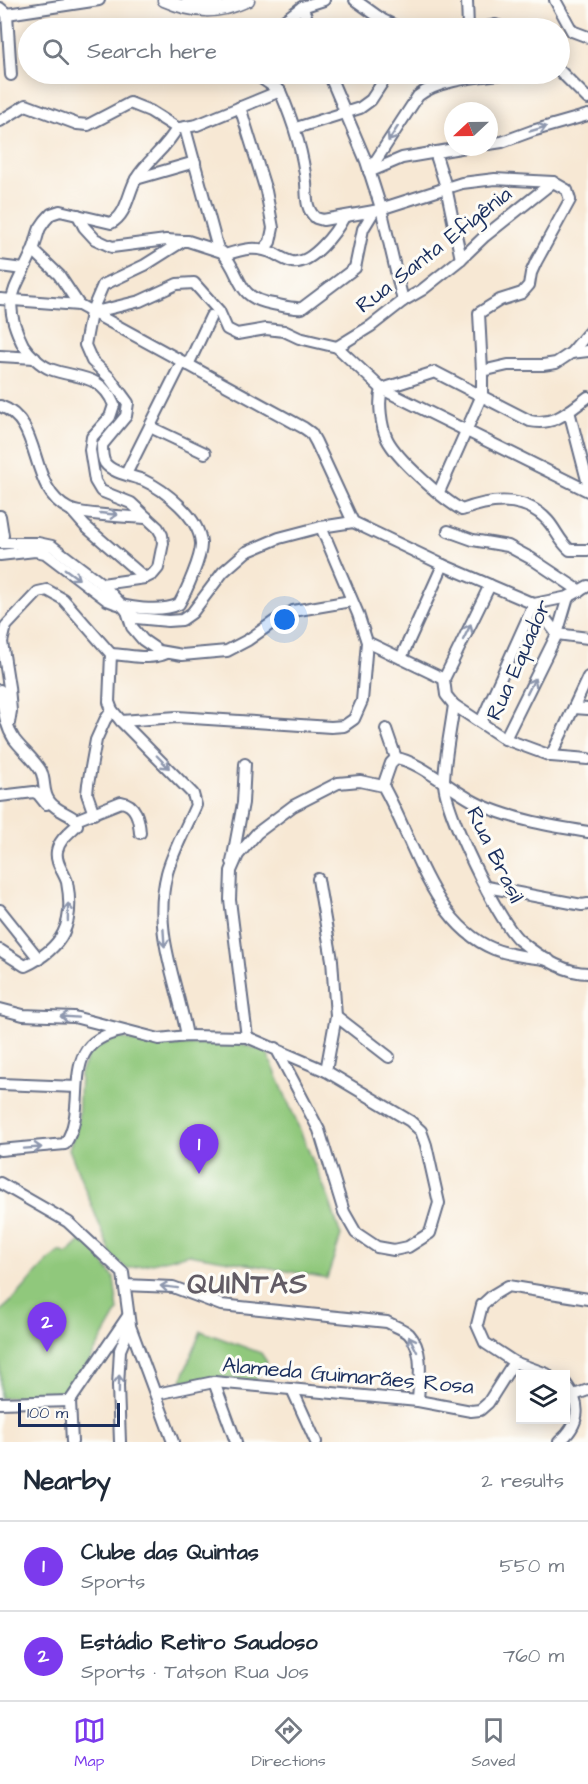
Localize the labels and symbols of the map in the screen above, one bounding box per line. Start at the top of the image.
north arrow [444,102,498,156]
one-way arrow [528,123,547,134]
one-way arrow [387,125,399,141]
street label: Rua Santa Efigênia [349,179,519,322]
one-way arrow [99,509,118,520]
one-way arrow [64,568,80,580]
street label: Rua Equador [479,595,559,725]
your location [270,605,299,634]
one-way arrow [462,623,474,641]
one-way arrow [526,678,537,696]
one-way arrow [155,755,170,770]
street label: Rua Brasil [458,802,532,908]
one-way arrow [62,902,74,922]
one-way arrow [159,927,170,947]
one-way arrow [59,1012,79,1023]
pin: 1 [180,1124,218,1174]
one-way arrow [22,1142,42,1153]
district label: QUINTAS [187,1265,309,1304]
one-way arrow [159,1282,179,1293]
pin: 2 [28,1302,66,1352]
one-way arrow [407,1335,419,1353]
street label: Alameda Guimarães Rosa [221,1350,475,1402]
one-way arrow [113,1374,125,1394]
scale bar [18,1400,120,1428]

